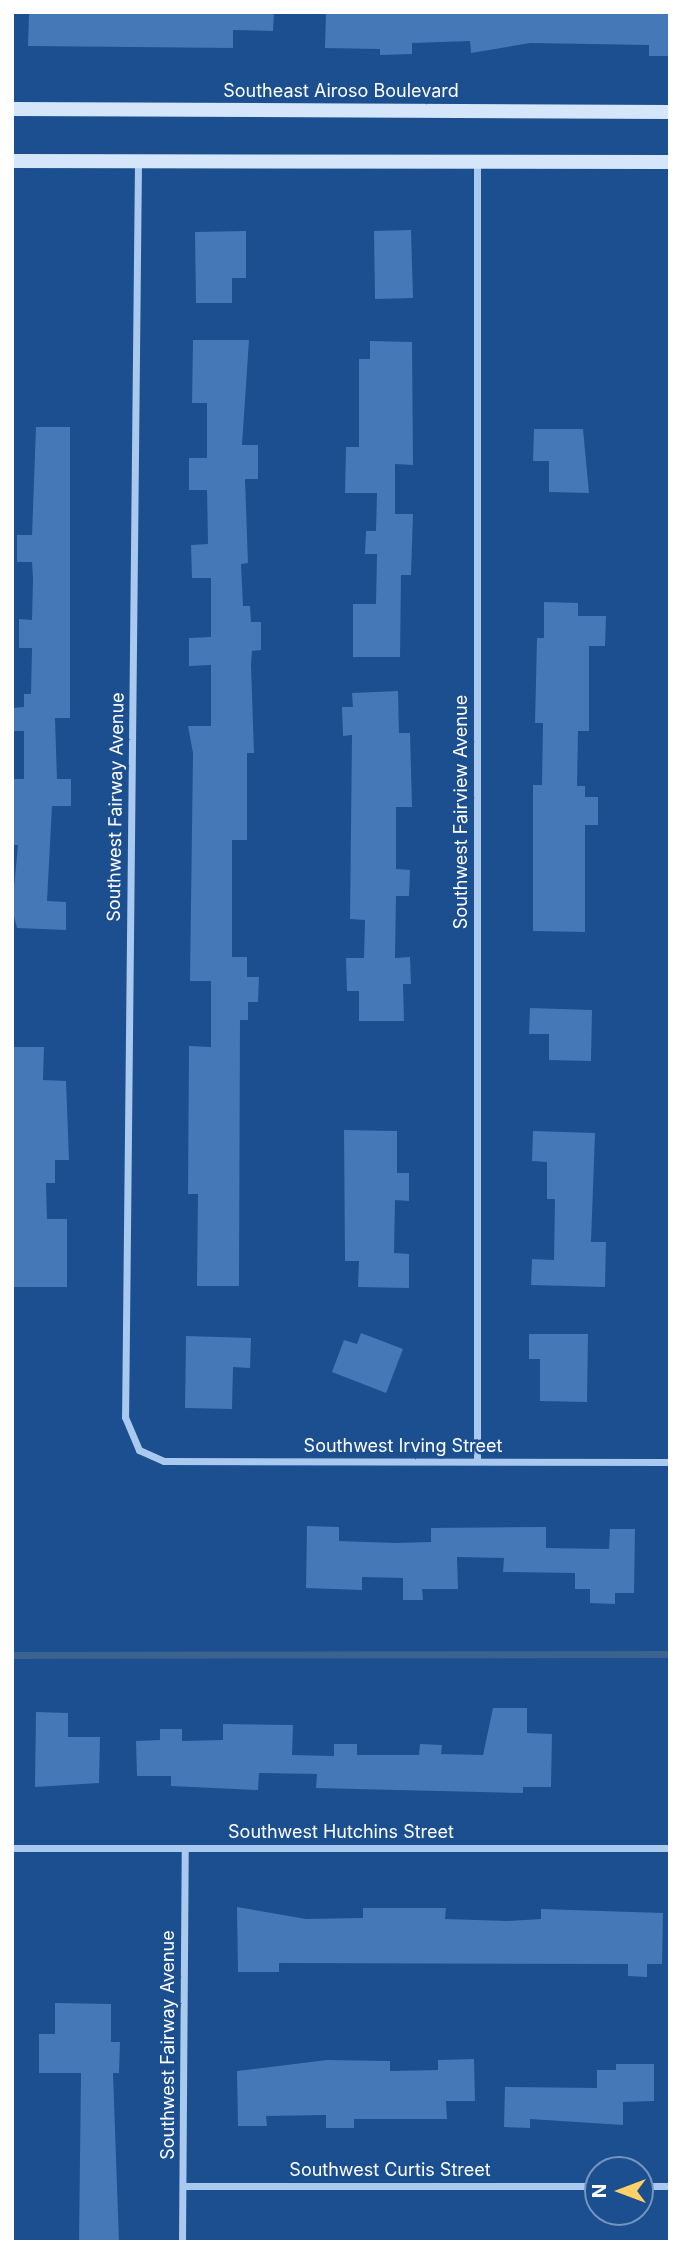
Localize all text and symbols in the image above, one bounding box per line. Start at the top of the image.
street label: Southeast Airoso Boulevard [223,80,459,102]
street label: Southwest Fairway Avenue [103,692,129,922]
street label: Southwest Fairview Avenue [450,695,472,929]
street label: Southwest Irving Street [304,1435,502,1457]
street label: Southwest Hutchins Street [228,1821,454,1843]
street label: Southwest Fairway Avenue [157,1930,179,2160]
north arrow [584,2156,654,2226]
street label: Southwest Curtis Street [289,2159,491,2181]
text: N [588,2184,611,2198]

